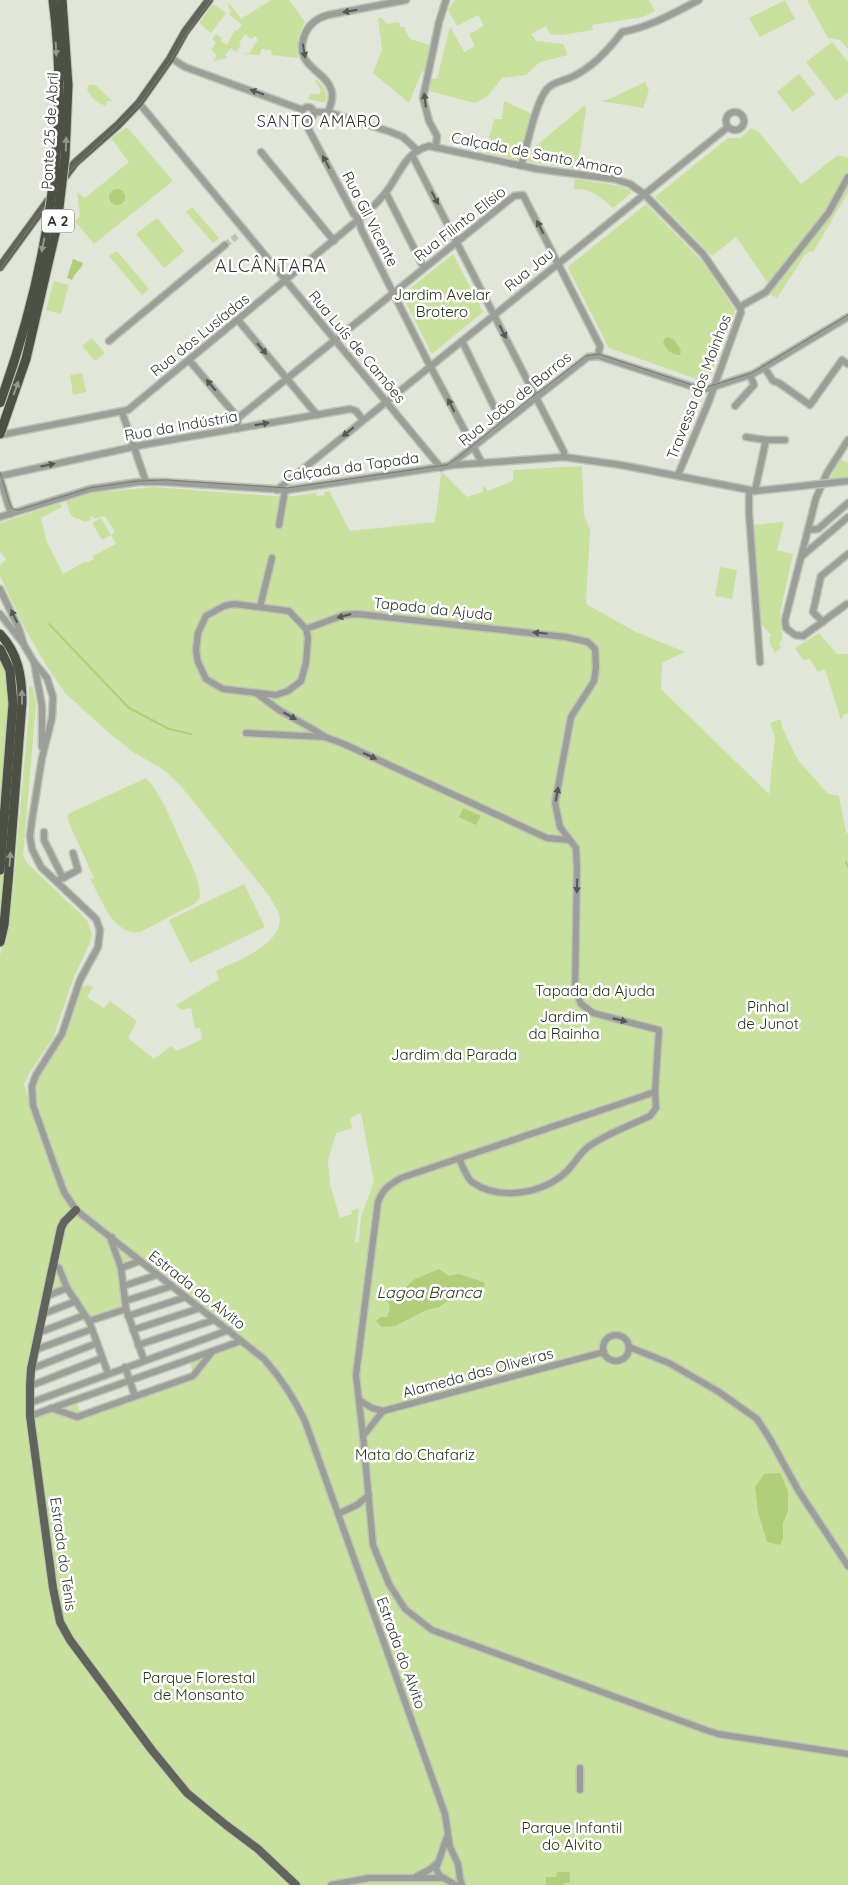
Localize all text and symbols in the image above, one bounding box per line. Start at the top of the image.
one-way arrow [341,7,357,15]
one-way arrow [53,41,61,57]
one-way arrow [300,43,308,59]
street label: Ponte 25 de Abril [37,72,62,190]
one-way arrow [249,88,264,96]
one-way arrow [420,92,428,108]
district label: SANTO AMARO [257,111,381,131]
street label: Calçada de Santo Amaro [450,128,625,179]
one-way arrow [62,136,70,152]
one-way arrow [322,155,330,169]
street label: Rua Gil Vicente [338,168,403,270]
street label: Rua Filinto Elísio [410,182,509,265]
one-way arrow [431,191,439,205]
road number: A 2 [42,210,74,232]
one-way arrow [536,220,544,235]
one-way arrow [39,237,47,253]
street label: Rua Jau [500,244,557,295]
district label: ALCÂNTARA [215,254,327,277]
park label: Jardim Avelar Brotero [393,285,491,321]
street label: Rua Luís de Camões [305,286,410,407]
street label: Rua dos Lusíadas [146,289,253,380]
street label: Travessa dos Moinhos [662,312,735,462]
one-way arrow [499,324,507,339]
one-way arrow [257,343,268,356]
street label: Rua João de Barros [455,347,575,450]
one-way arrow [205,379,216,392]
one-way arrow [13,381,20,396]
one-way arrow [447,398,455,412]
street label: Rua da Indústria [123,406,239,445]
one-way arrow [254,420,270,428]
one-way arrow [342,427,355,438]
street label: Calçada da Tapada [282,448,420,485]
one-way arrow [40,461,55,469]
street label: Tapada da Ajuda [372,593,494,624]
one-way arrow [9,609,17,623]
one-way arrow [336,613,351,621]
one-way arrow [531,629,547,637]
one-way arrow [18,689,26,705]
one-way arrow [282,712,297,720]
one-way arrow [363,752,377,760]
one-way arrow [553,786,561,802]
one-way arrow [6,851,14,867]
one-way arrow [573,878,581,894]
park label: Tapada da Ajuda [535,981,655,1000]
park label: Pinhal de Junot [737,997,799,1033]
park label: Jardim da Rainha [529,1007,599,1043]
one-way arrow [613,1016,628,1024]
park label: Jardim da Parada [391,1045,517,1064]
street label: Estrada do Alvito [145,1246,250,1333]
water label: Lagoa Branca [377,1282,483,1302]
street label: Alameda das Oliveiras [400,1343,555,1402]
park label: Mata do Chafariz [355,1445,475,1464]
street label: Estrada do Ténis [46,1496,81,1612]
street label: Estrada do Alvito [372,1594,431,1711]
park label: Parque Florestal de Monsanto [142,1668,256,1704]
park label: Parque Infantil do Alvito [522,1818,622,1854]

